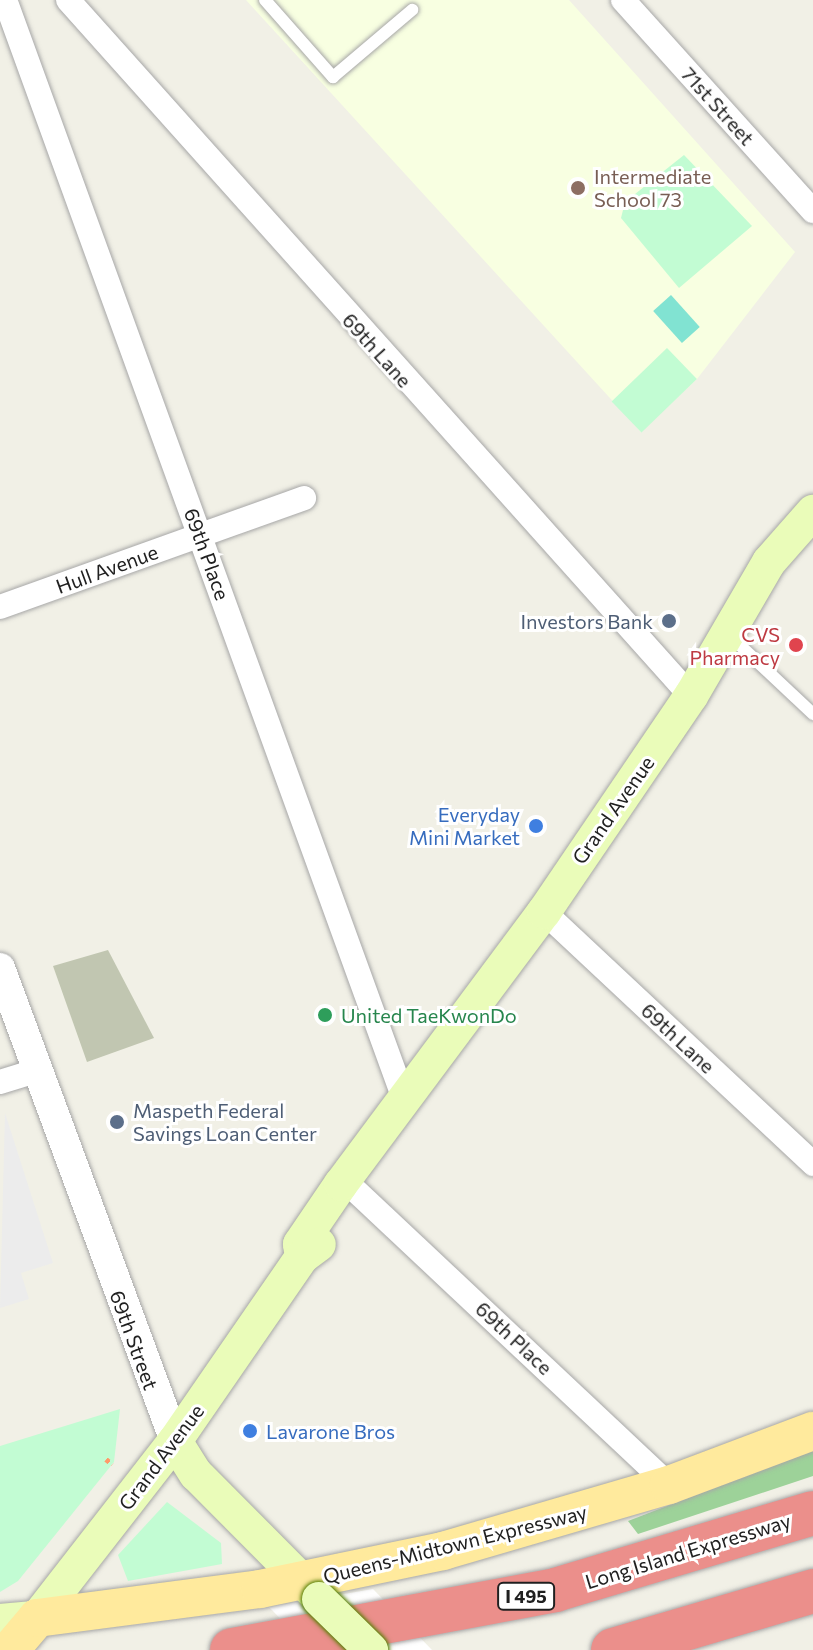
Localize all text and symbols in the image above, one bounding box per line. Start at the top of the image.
street label: 71st Street [677,62,759,150]
place label: Intermediate School 73 [594,164,711,211]
marker: Intermediate School 73 [569,179,587,197]
street label: 69th Lane [337,308,417,392]
street label: 69th Place [179,505,235,603]
street label: Hull Avenue [53,539,161,599]
place label: Investors Bank [520,609,653,633]
marker: Investors Bank [660,612,678,630]
place label: CVS Pharmacy [689,622,780,669]
marker: CVS Pharmacy [787,636,805,654]
street label: Grand Avenue [567,751,659,869]
place label: Everyday Mini Market [409,802,520,849]
marker: Everyday Mini Market [527,817,545,835]
street label: 69th Lane [636,998,720,1078]
place label: United TaeKwonDo [341,1003,517,1027]
marker: United TaeKwonDo [316,1006,334,1024]
place label: Maspeth Federal Savings Loan Center [133,1098,317,1145]
marker: Maspeth Federal Savings Loan Center [108,1113,126,1131]
street label: 69th Street [105,1287,163,1393]
street label: 69th Place [471,1296,557,1380]
street label: Grand Avenue [113,1399,209,1515]
place label: Lavarone Bros [266,1419,395,1443]
marker: Lavarone Bros [241,1422,259,1440]
street label: Queens-Midtown Expressway [320,1500,590,1588]
street label: Long Island Expressway [582,1508,794,1594]
road number: I 495 [496,1582,556,1610]

